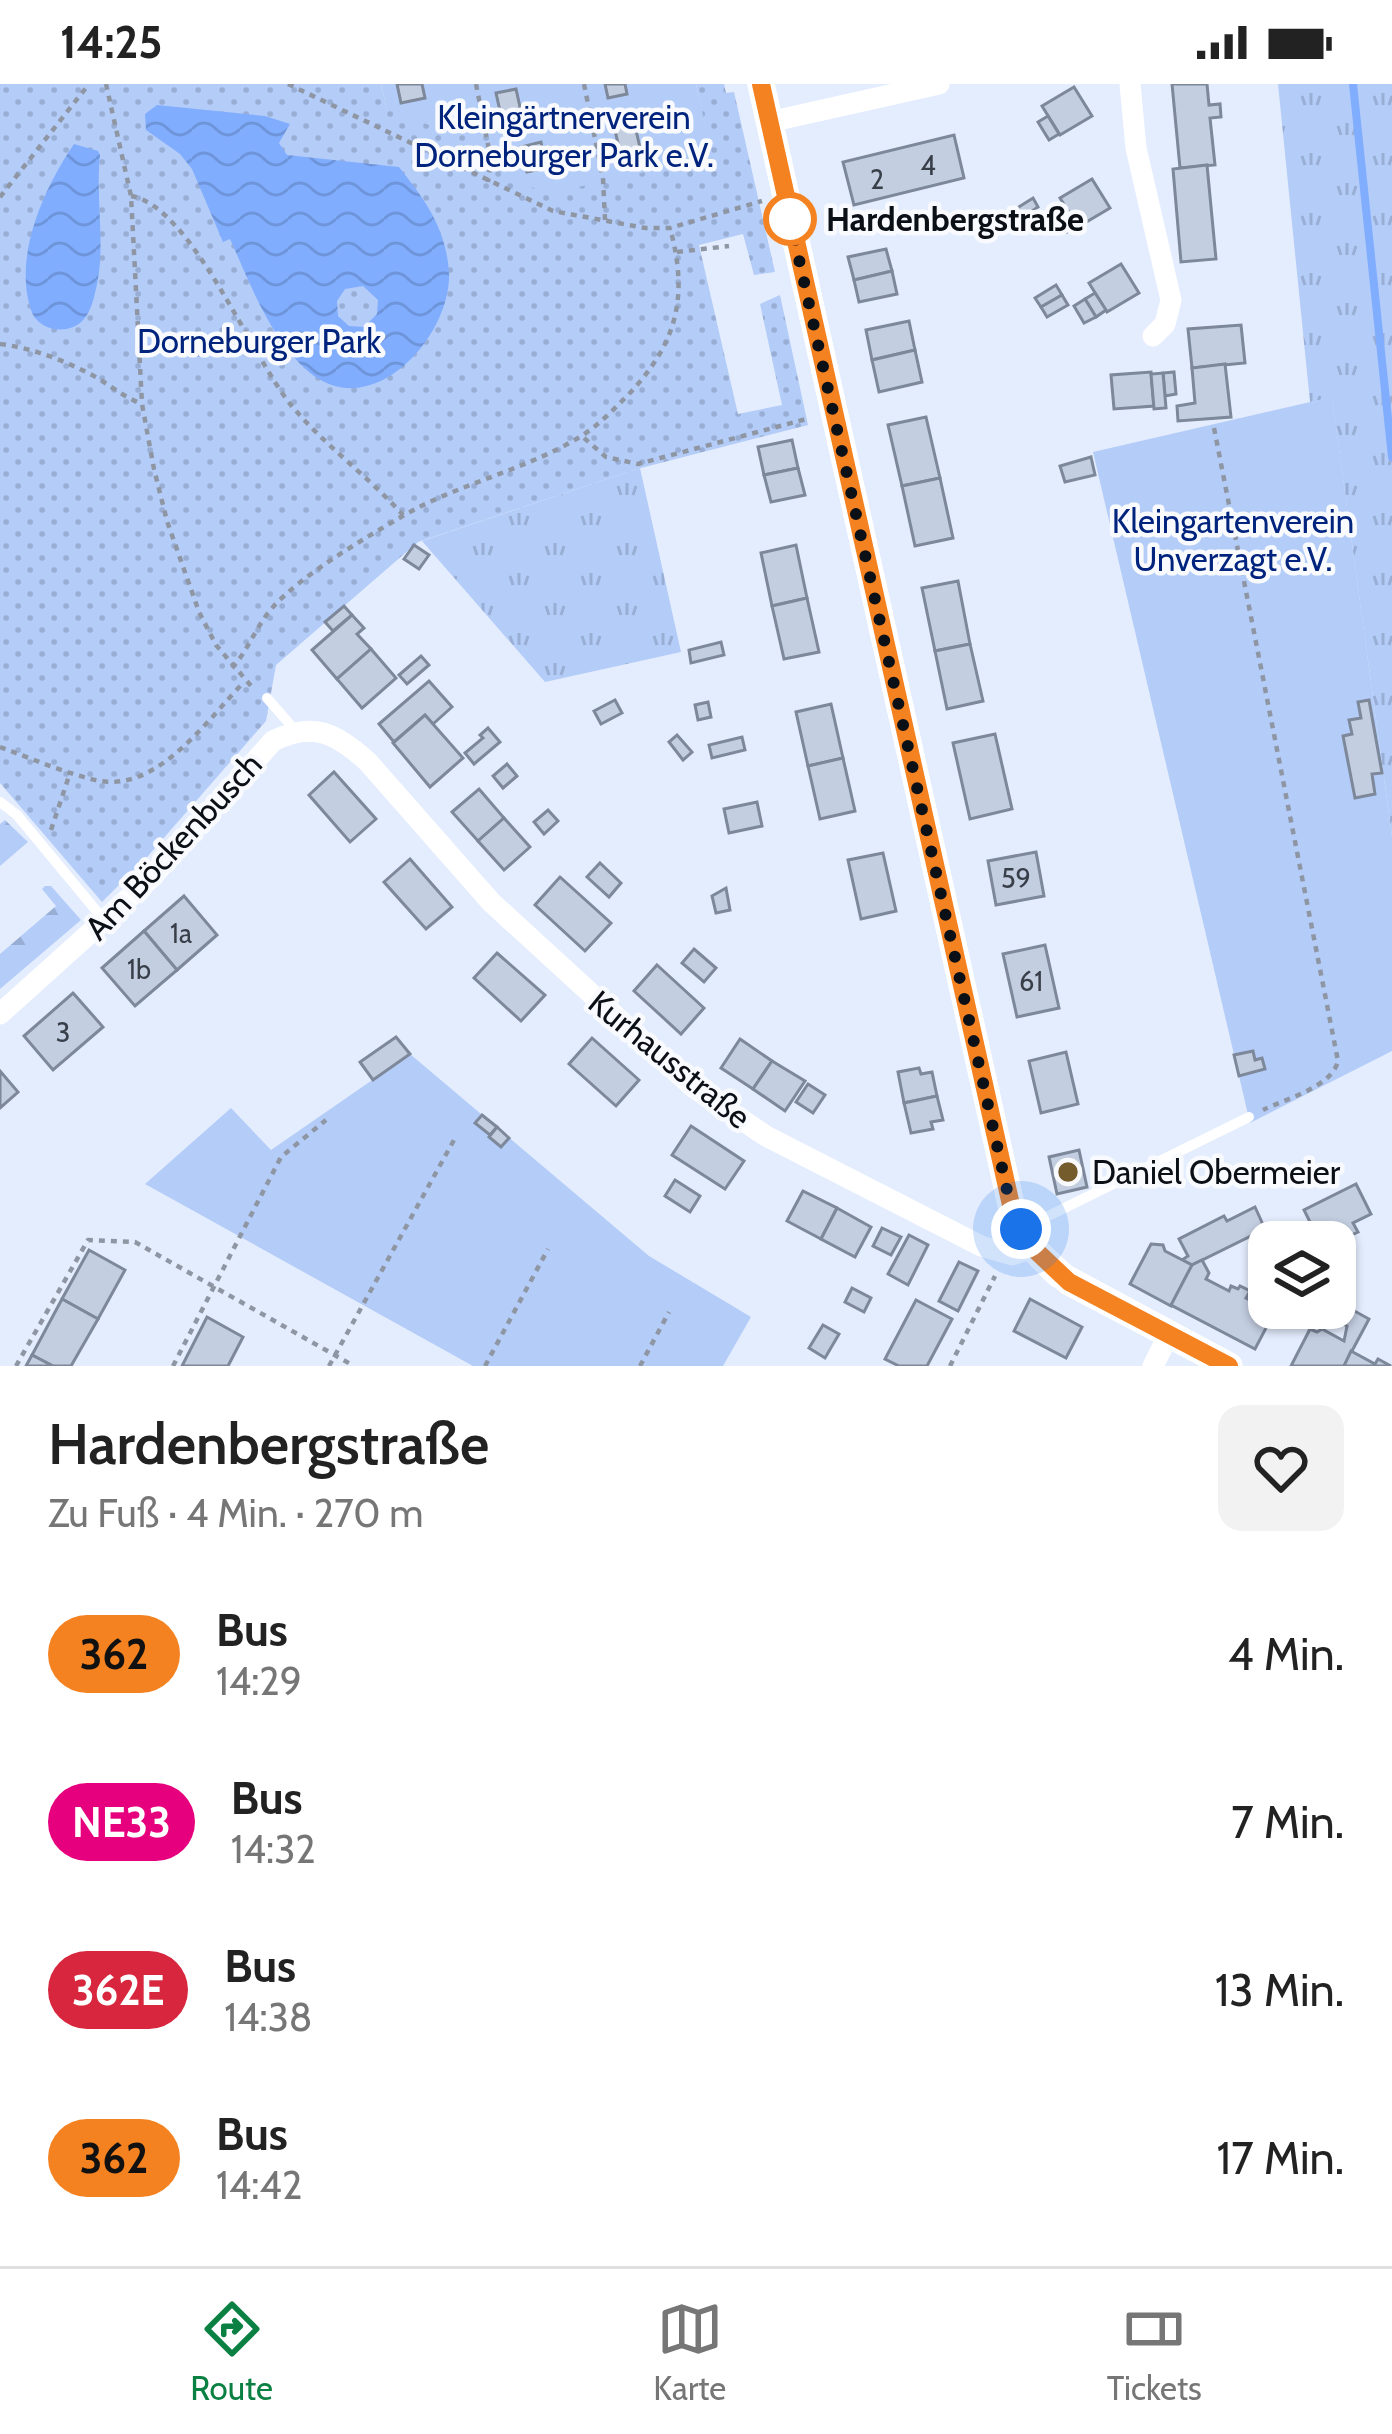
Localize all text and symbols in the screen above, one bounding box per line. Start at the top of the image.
text: 14:25 [60,15,163,69]
park label: Kleingärtnerverein Dorneburger Park e.V. [414,97,714,175]
house number: 4 [920,149,936,182]
house number: 2 [870,163,884,196]
marker: Hardenbergstraße [765,194,815,244]
place label: Hardenbergstraße [826,199,1084,239]
park label: Dorneburger Park [137,321,381,361]
park label: Kleingartenverein Unverzagt e.V. [1112,501,1354,579]
street label: Am Böckenbusch [76,744,270,948]
house number: 59 [1001,862,1031,895]
house number: 1a [170,917,192,950]
house number: 1b [127,953,151,986]
house number: 61 [1019,965,1043,998]
street label: Kurhausstraße [581,982,759,1136]
house number: 3 [56,1016,70,1049]
place label: Daniel Obermeier [1092,1152,1341,1192]
marker: Daniel Obermeier [1055,1159,1081,1185]
your location [991,1199,1051,1259]
map controls [1248,1221,1356,1329]
button: layers [1248,1221,1356,1329]
button: heart [1218,1405,1344,1531]
text: Hardenbergstraße [48,1409,489,1478]
text: Zu Fuß · 4 Min. · 270 m [48,1489,424,1537]
text: Bus [216,1603,288,1657]
text: 4 Min. [1228,1627,1344,1681]
text: 362 [80,1628,148,1680]
text: 14:29 [216,1657,302,1705]
text: Bus [231,1771,303,1825]
text: 7 Min. [1231,1795,1344,1849]
text: NE33 [72,1796,171,1848]
text: 14:32 [231,1825,316,1873]
text: Bus [224,1939,296,1993]
text: 13 Min. [1215,1963,1344,2017]
text: 362E [72,1964,164,2016]
text: 14:38 [224,1993,312,2041]
text: Bus [216,2107,288,2161]
text: 17 Min. [1216,2131,1344,2185]
text: 362 [80,2132,148,2184]
text: 14:42 [216,2161,302,2209]
tab: Route [190,2296,273,2408]
tab: Karte [653,2296,726,2408]
tab: Tickets [1107,2296,1202,2408]

